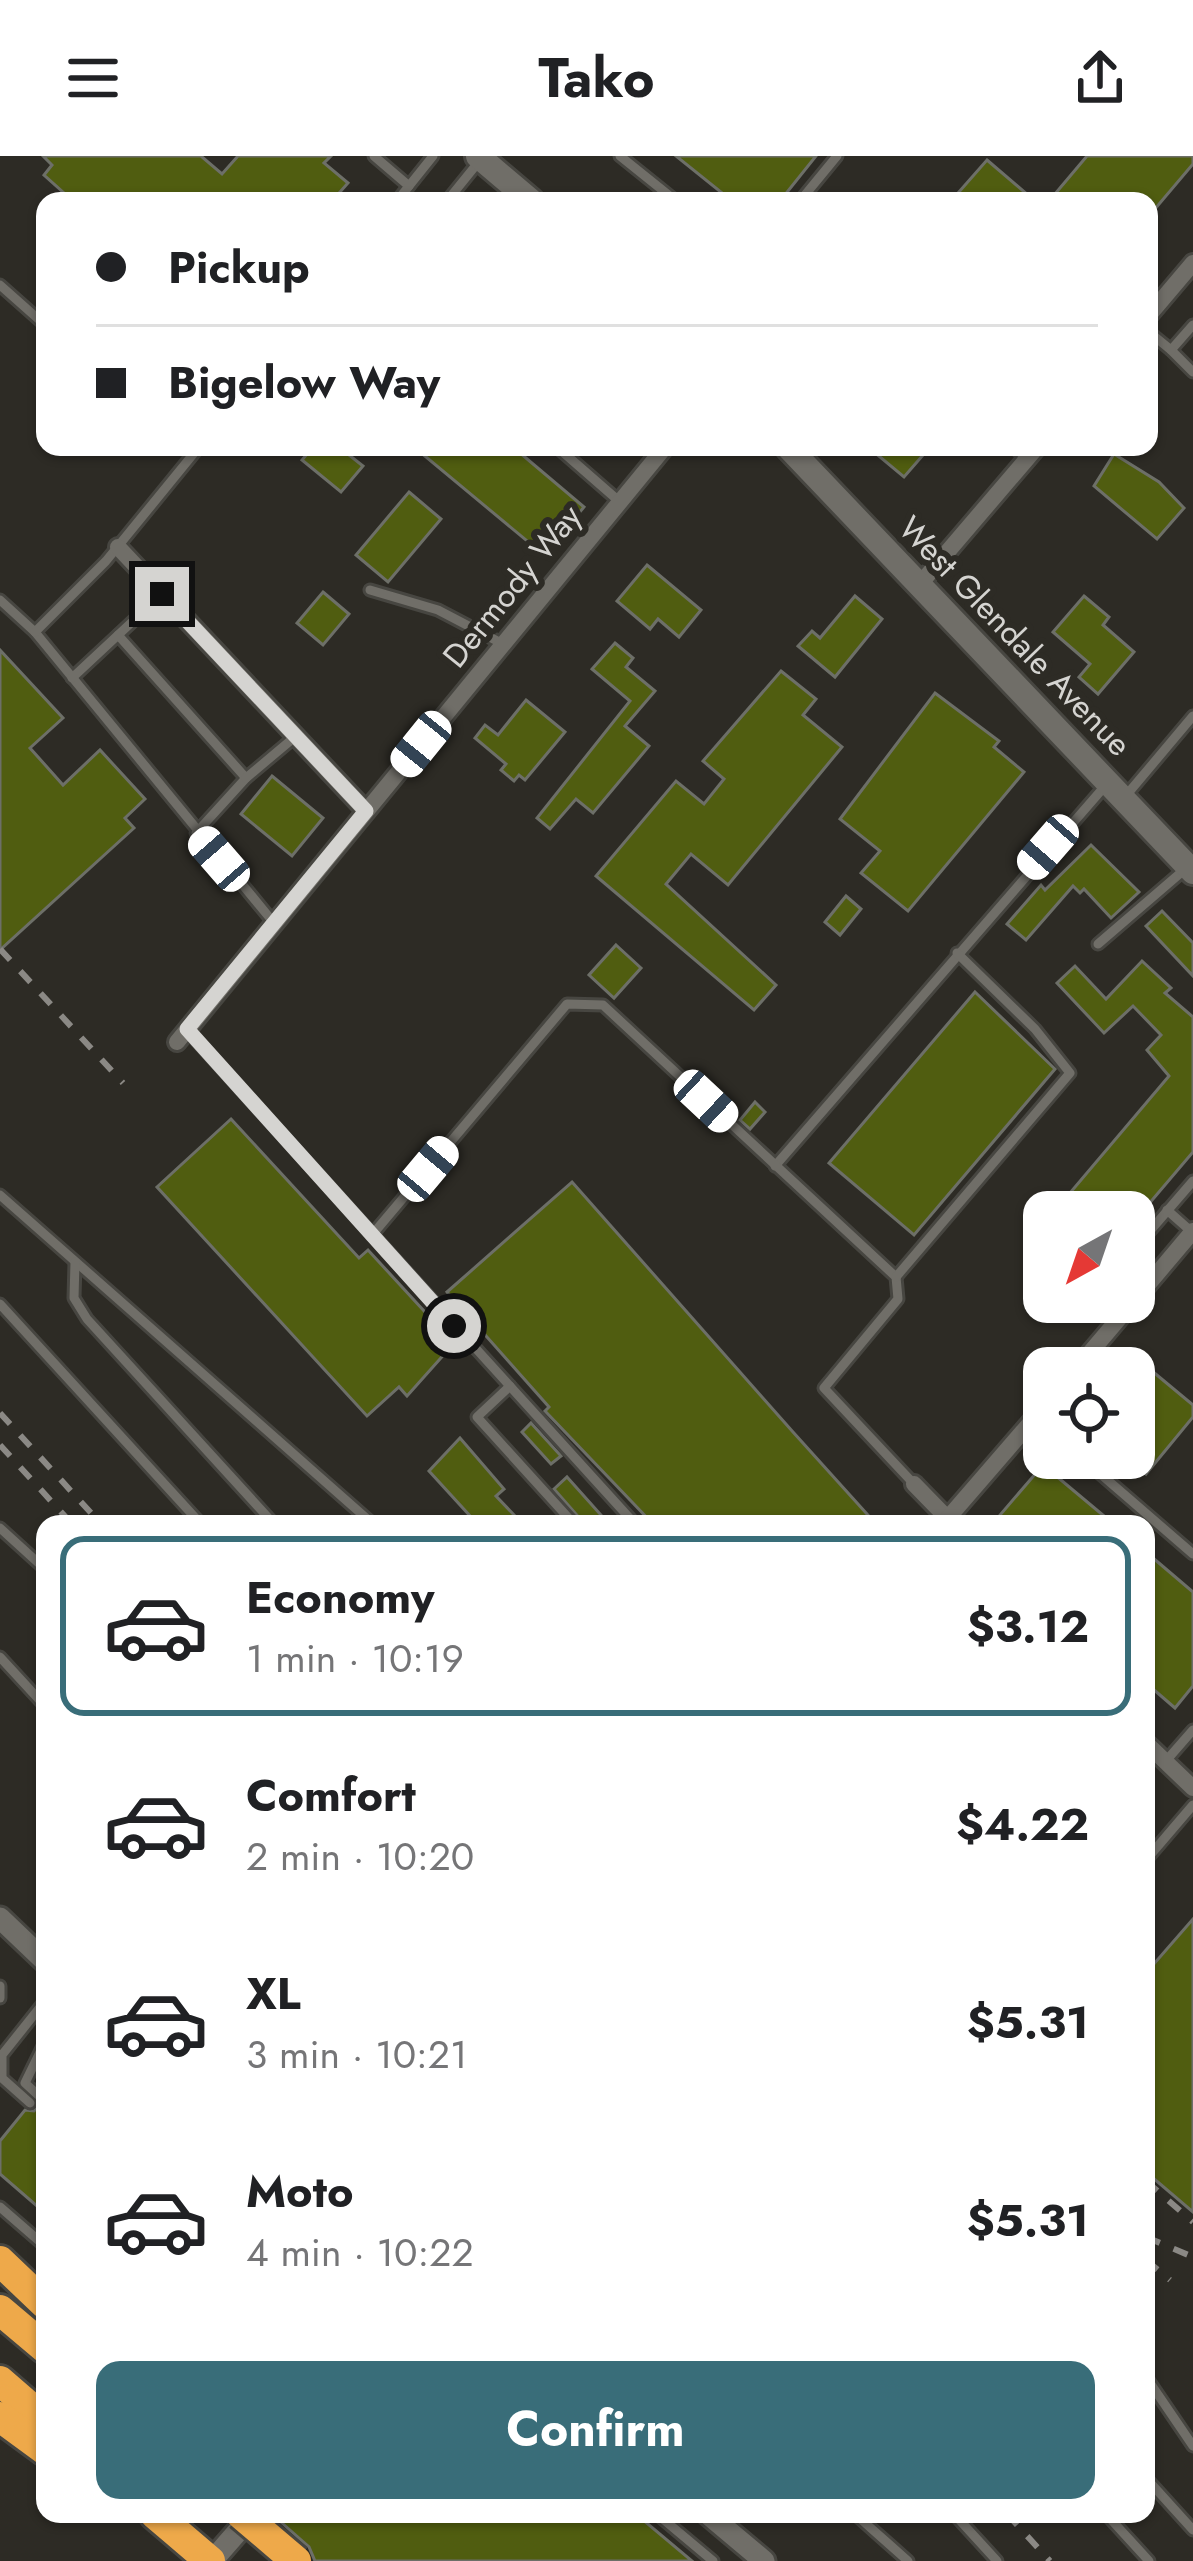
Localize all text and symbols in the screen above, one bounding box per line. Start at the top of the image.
text: Tako [538,39,655,117]
icon: menu [60,45,126,111]
icon: share [1067,45,1133,111]
text: Pickup [168,235,310,300]
text: Bigelow Way [168,350,440,415]
street label: Dermody Way [432,494,593,677]
street label: West Glendale Avenue [888,505,1142,767]
route end [135,567,189,621]
car [384,705,458,783]
car [1011,808,1085,886]
car [182,820,256,898]
car [667,1063,745,1139]
car [391,1130,465,1208]
north arrow [1023,1191,1155,1323]
map controls [1023,1191,1155,1479]
route start [427,1299,481,1353]
button: locate [1023,1347,1155,1479]
text: Economy [246,1565,434,1630]
icon: car [102,1572,210,1680]
text: $3.12 [967,1594,1089,1659]
text: 1 min · 10:19 [246,1630,464,1687]
text: Comfort [246,1763,416,1828]
icon: car [102,1770,210,1878]
text: $4.22 [956,1792,1089,1857]
text: 2 min · 10:20 [246,1828,474,1885]
text: XL [246,1961,301,2026]
icon: car [102,1968,210,2076]
text: $5.31 [967,1990,1089,2055]
text: 3 min · 10:21 [246,2026,468,2083]
text: Moto [246,2159,354,2224]
icon: car [102,2166,210,2274]
text: $5.31 [967,2188,1089,2253]
text: 4 min · 10:22 [246,2224,474,2281]
button: Confirm [96,2361,1095,2499]

